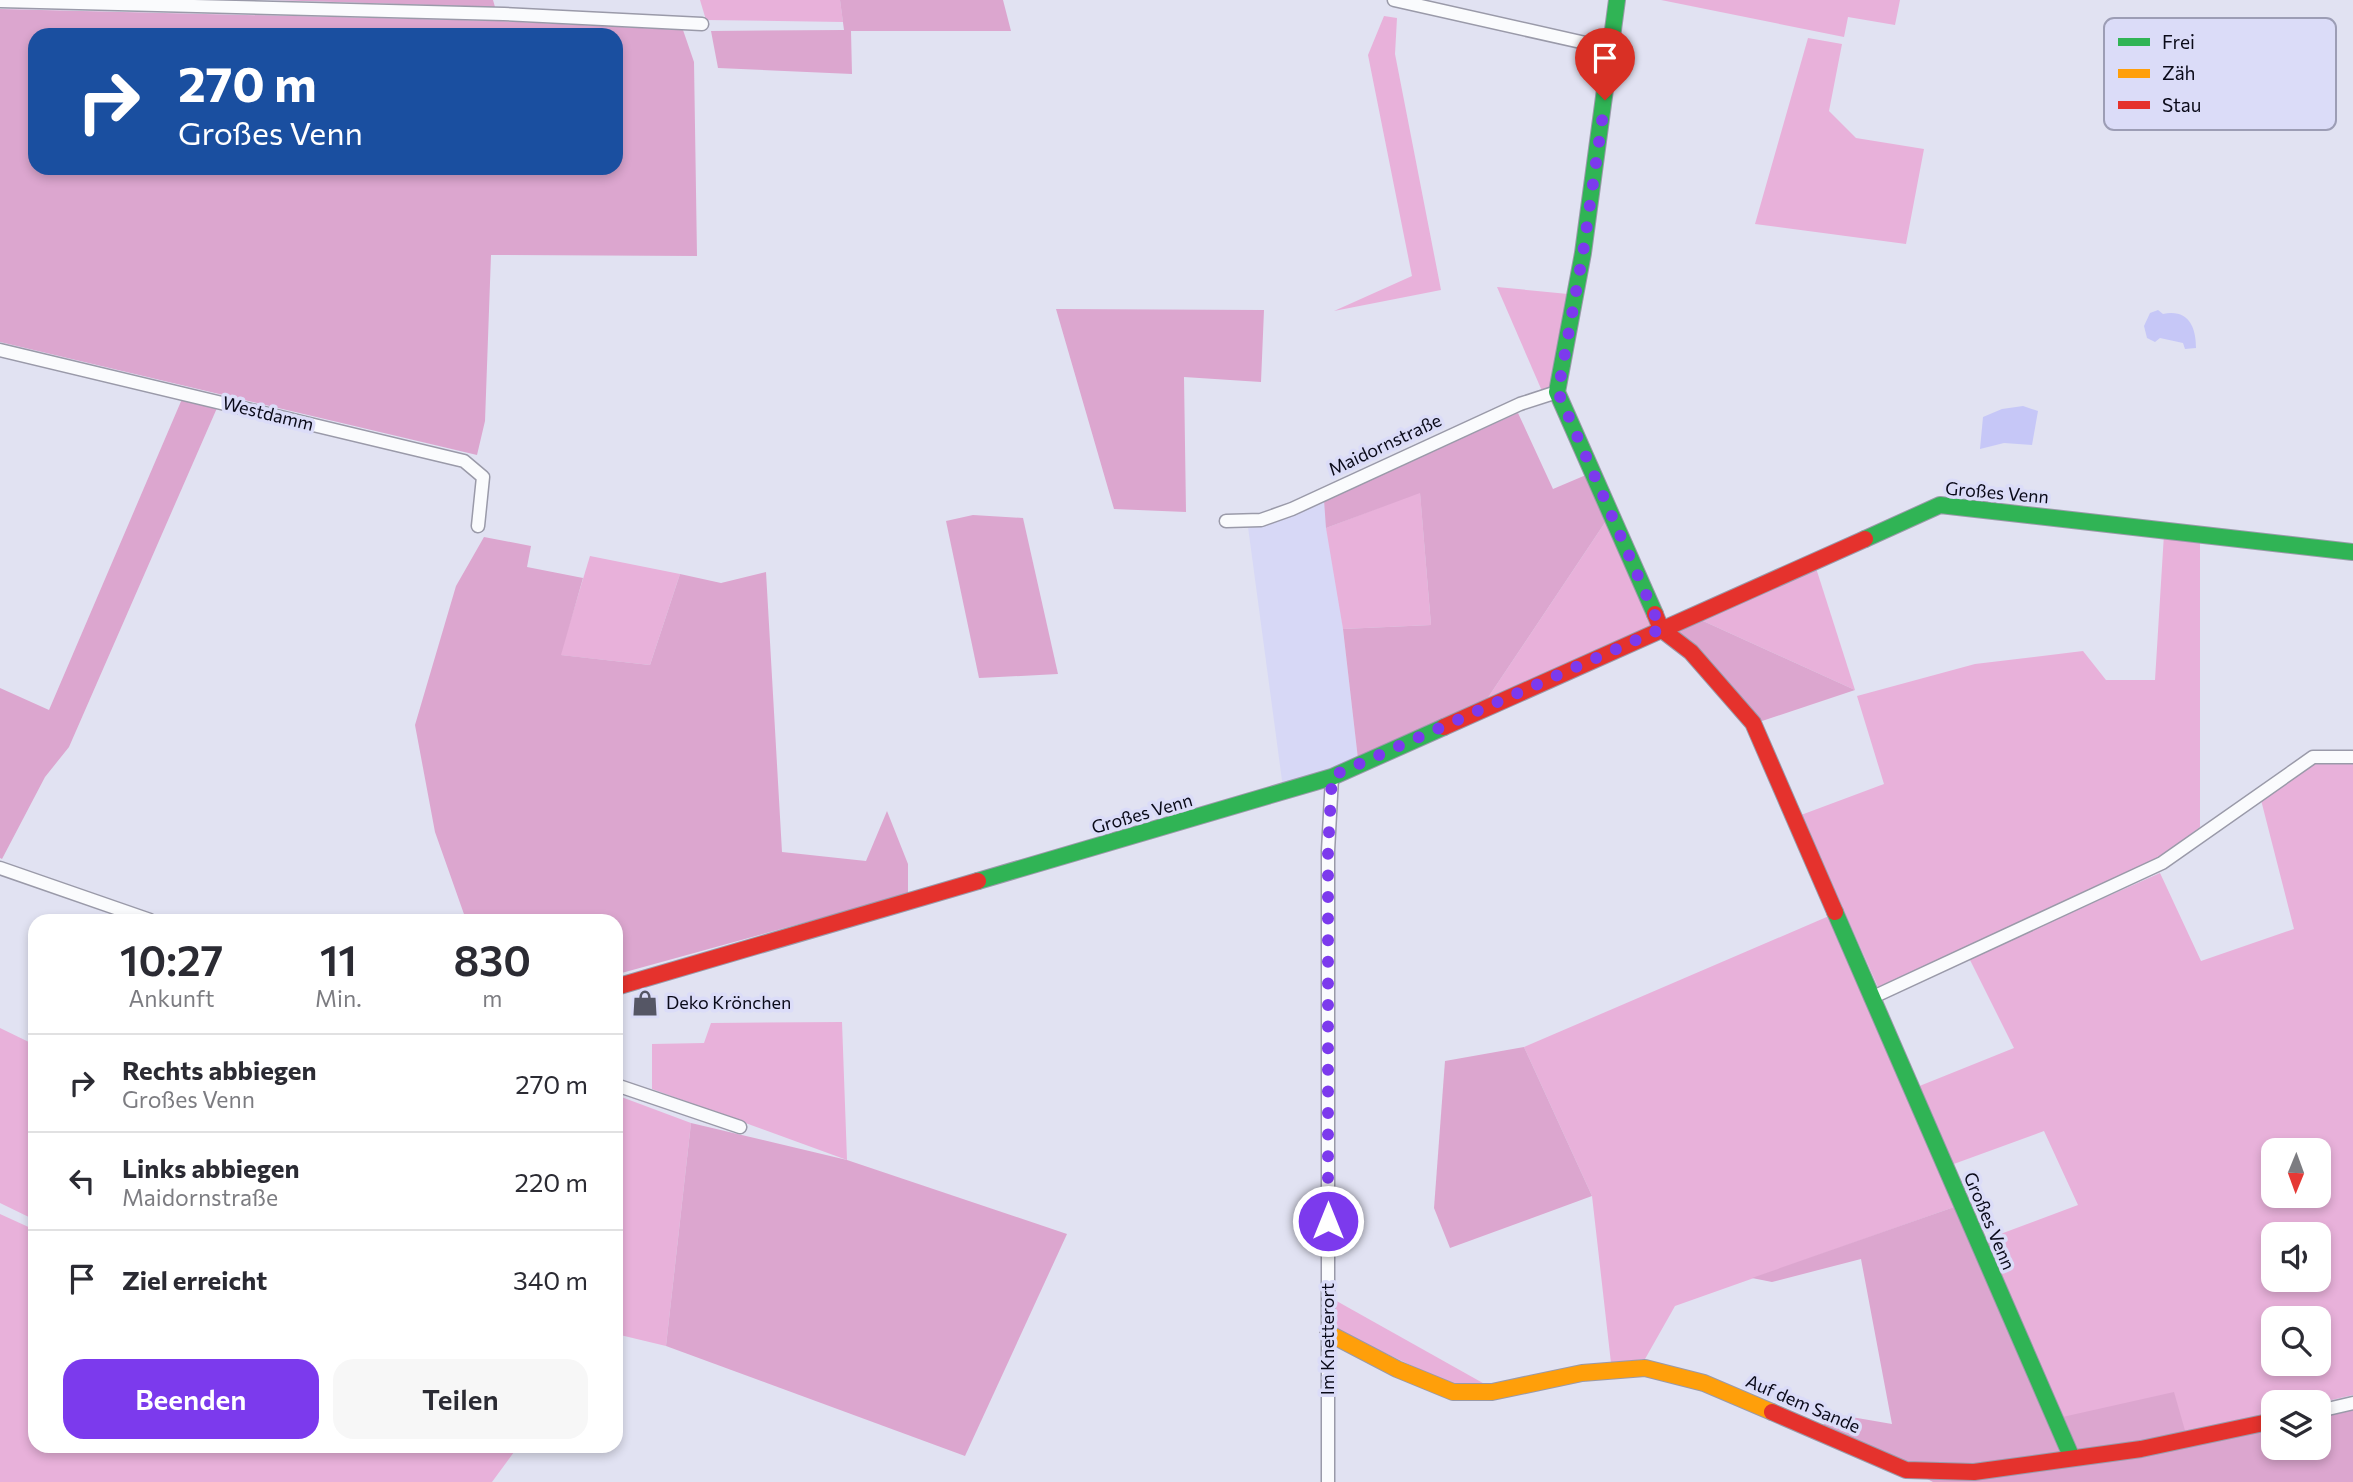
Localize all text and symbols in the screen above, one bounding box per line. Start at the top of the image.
legend [2104,18,2336,130]
pin [1575,28,1635,100]
text: Frei [2162,30,2195,53]
icon: arrive [1586,39,1624,77]
text: 270 m [178,52,317,112]
icon: right [63,56,154,147]
text: Zäh [2162,61,2196,84]
text: Stau [2162,93,2201,116]
text: Großes Venn [178,112,363,152]
street label: Westdamm [220,391,316,435]
street label: Maidornstraße [1325,408,1445,480]
street label: Großes Venn [1944,477,2050,507]
street label: Großes Venn [1089,788,1195,838]
text: 10:27 [120,933,223,985]
text: 11 [320,933,357,985]
text: 830 [453,933,531,985]
text: Ankunft [129,984,215,1012]
text: Min. [315,984,362,1012]
text: m [482,984,502,1012]
shop icon: Deko Krönchen [630,988,660,1018]
place label: Deko Krönchen [666,991,791,1013]
text: Rechts abbiegen [122,1054,317,1085]
icon: right [63,1064,101,1102]
text: 270 m [515,1068,588,1099]
text: Großes Venn [122,1085,255,1113]
north arrow [2261,1138,2331,1208]
map controls [2261,1138,2331,1460]
text: Links abbiegen [122,1152,300,1183]
icon: left [63,1162,101,1200]
text: 220 m [515,1166,588,1197]
street label: Großes Venn [1959,1168,2020,1273]
text: Maidornstraße [122,1183,278,1211]
position arrow [1291,1184,1365,1258]
button: sound [2261,1222,2331,1292]
icon: arrive [63,1260,101,1298]
text: Ziel erreicht [122,1264,267,1295]
text: 340 m [513,1264,588,1295]
street label: Im Knetterort [1316,1283,1338,1395]
button: search [2261,1306,2331,1376]
button: Beenden [63,1359,319,1439]
button: Teilen [333,1359,588,1439]
street label: Auf dem Sande [1743,1369,1864,1437]
button: layers [2261,1390,2331,1460]

